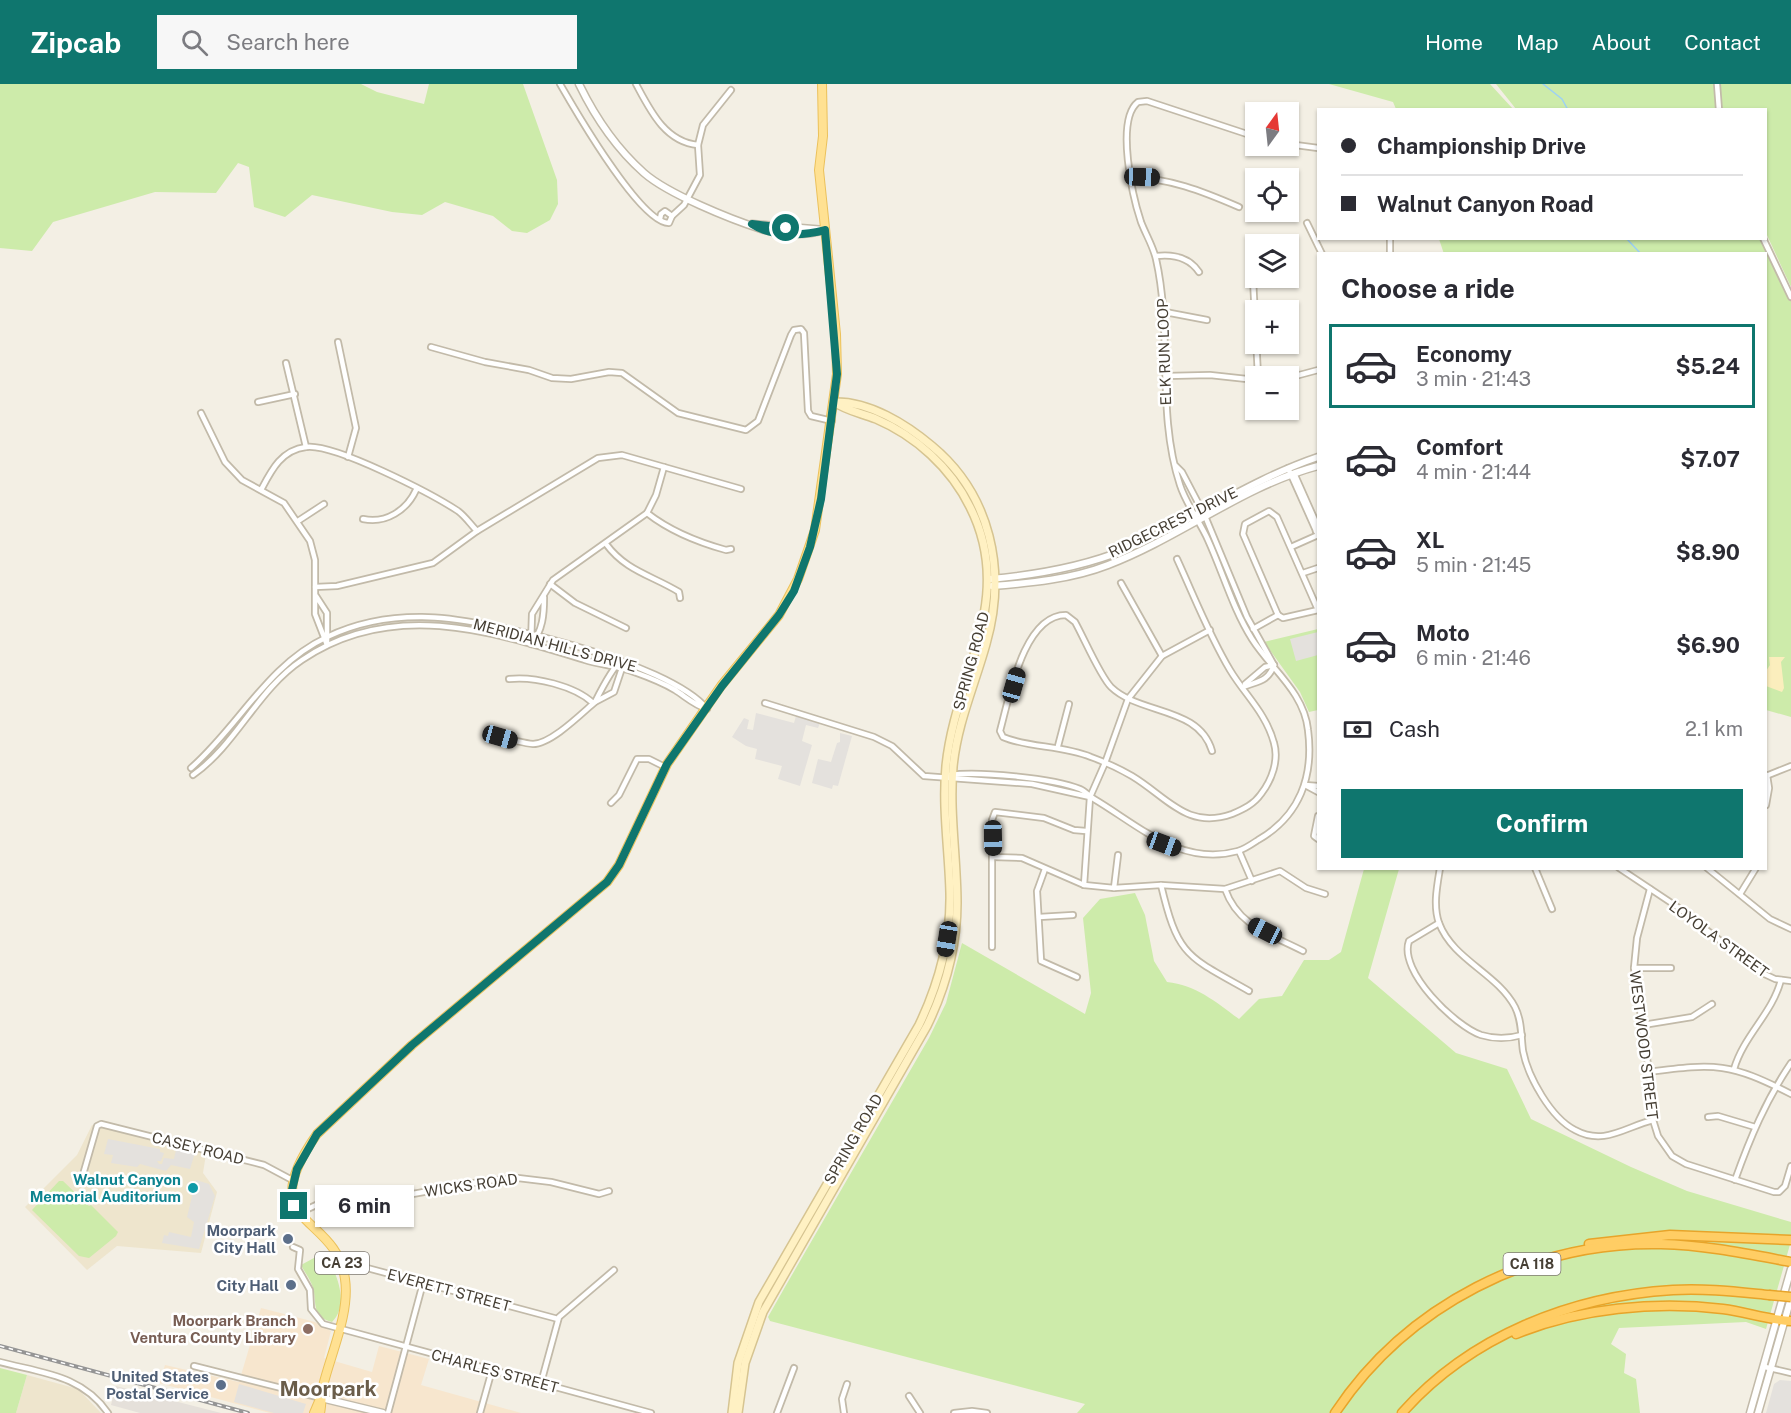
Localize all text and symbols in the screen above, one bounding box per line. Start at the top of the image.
search box [157,15,577,69]
text: Zipcab [30,26,121,59]
icon: search [178,26,211,59]
text: Search here [226,29,350,55]
text: Home [1425,30,1483,55]
text: Map [1516,30,1559,55]
text: About [1592,30,1651,55]
text: Contact [1684,30,1761,55]
north arrow [1245,102,1299,156]
map controls [1245,102,1299,420]
text: Championship Drive [1377,133,1586,159]
car [1124,167,1160,187]
button: locate [1245,168,1299,222]
text: Walnut Canyon Road [1377,191,1594,217]
route start [772,214,799,241]
button: layers [1245,234,1299,288]
text: Choose a ride [1341,272,1515,304]
street label: ELK RUN LOOP [1154,298,1174,406]
button: + [1245,300,1299,354]
icon: car [1344,339,1398,393]
text: Economy [1416,341,1512,367]
text: $5.24 [1675,353,1740,379]
button: − [1245,366,1299,420]
text: 3 min · 21:43 [1416,367,1531,391]
icon: car [1344,432,1398,486]
text: Comfort [1416,434,1503,460]
text: $7.07 [1680,446,1740,472]
text: 4 min · 21:44 [1416,460,1531,484]
street label: RIDGECREST DRIVE [1106,483,1240,561]
icon: car [1344,525,1398,579]
text: XL [1416,527,1444,553]
text: $8.90 [1676,539,1740,565]
text: 5 min · 21:45 [1416,553,1531,577]
street label: SPRING ROAD [950,610,992,712]
street label: MERIDIAN HILLS DRIVE [471,615,639,675]
icon: car [1344,618,1398,672]
text: Moto [1416,620,1470,646]
text: $6.90 [1676,632,1740,658]
text: 6 min · 21:46 [1416,646,1531,670]
car [1000,665,1028,705]
icon: cash [1341,713,1374,746]
text: Cash [1389,716,1440,742]
text: 2.1 km [1685,717,1743,741]
car [480,723,520,751]
button: Confirm [1341,789,1743,858]
car [984,820,1002,856]
car [1144,829,1184,859]
street label: LOYOLA STREET [1666,897,1772,981]
car [1245,915,1285,947]
car [935,920,959,958]
street label: WESTWOOD STREET [1626,970,1662,1120]
street label: SPRING ROAD [820,1091,886,1187]
street label: CASEY ROAD [150,1128,246,1168]
street label: WICKS ROAD [423,1170,519,1200]
place label: Walnut Canyon Memorial Auditorium [30,1171,181,1205]
marker: Walnut Canyon Memorial Auditorium [186,1181,200,1195]
callout: 6 min [315,1185,414,1227]
route end [280,1192,307,1219]
text: 6 min [338,1194,391,1218]
place label: Moorpark City Hall [207,1222,276,1256]
marker: Moorpark City Hall [281,1232,295,1246]
road number: CA 23 [315,1252,369,1274]
road number: CA 118 [1504,1253,1561,1275]
street label: EVERETT STREET [385,1265,513,1315]
place label: City Hall [217,1277,279,1294]
marker: City Hall [284,1278,298,1292]
place label: Moorpark Branch Ventura County Library [130,1312,297,1346]
marker: Moorpark Branch Ventura County Library [301,1322,315,1336]
street label: CHARLES STREET [430,1346,561,1396]
place label: United States Postal Service [106,1368,209,1402]
district label: Moorpark [279,1376,377,1401]
marker: United States Postal Service [214,1378,228,1392]

